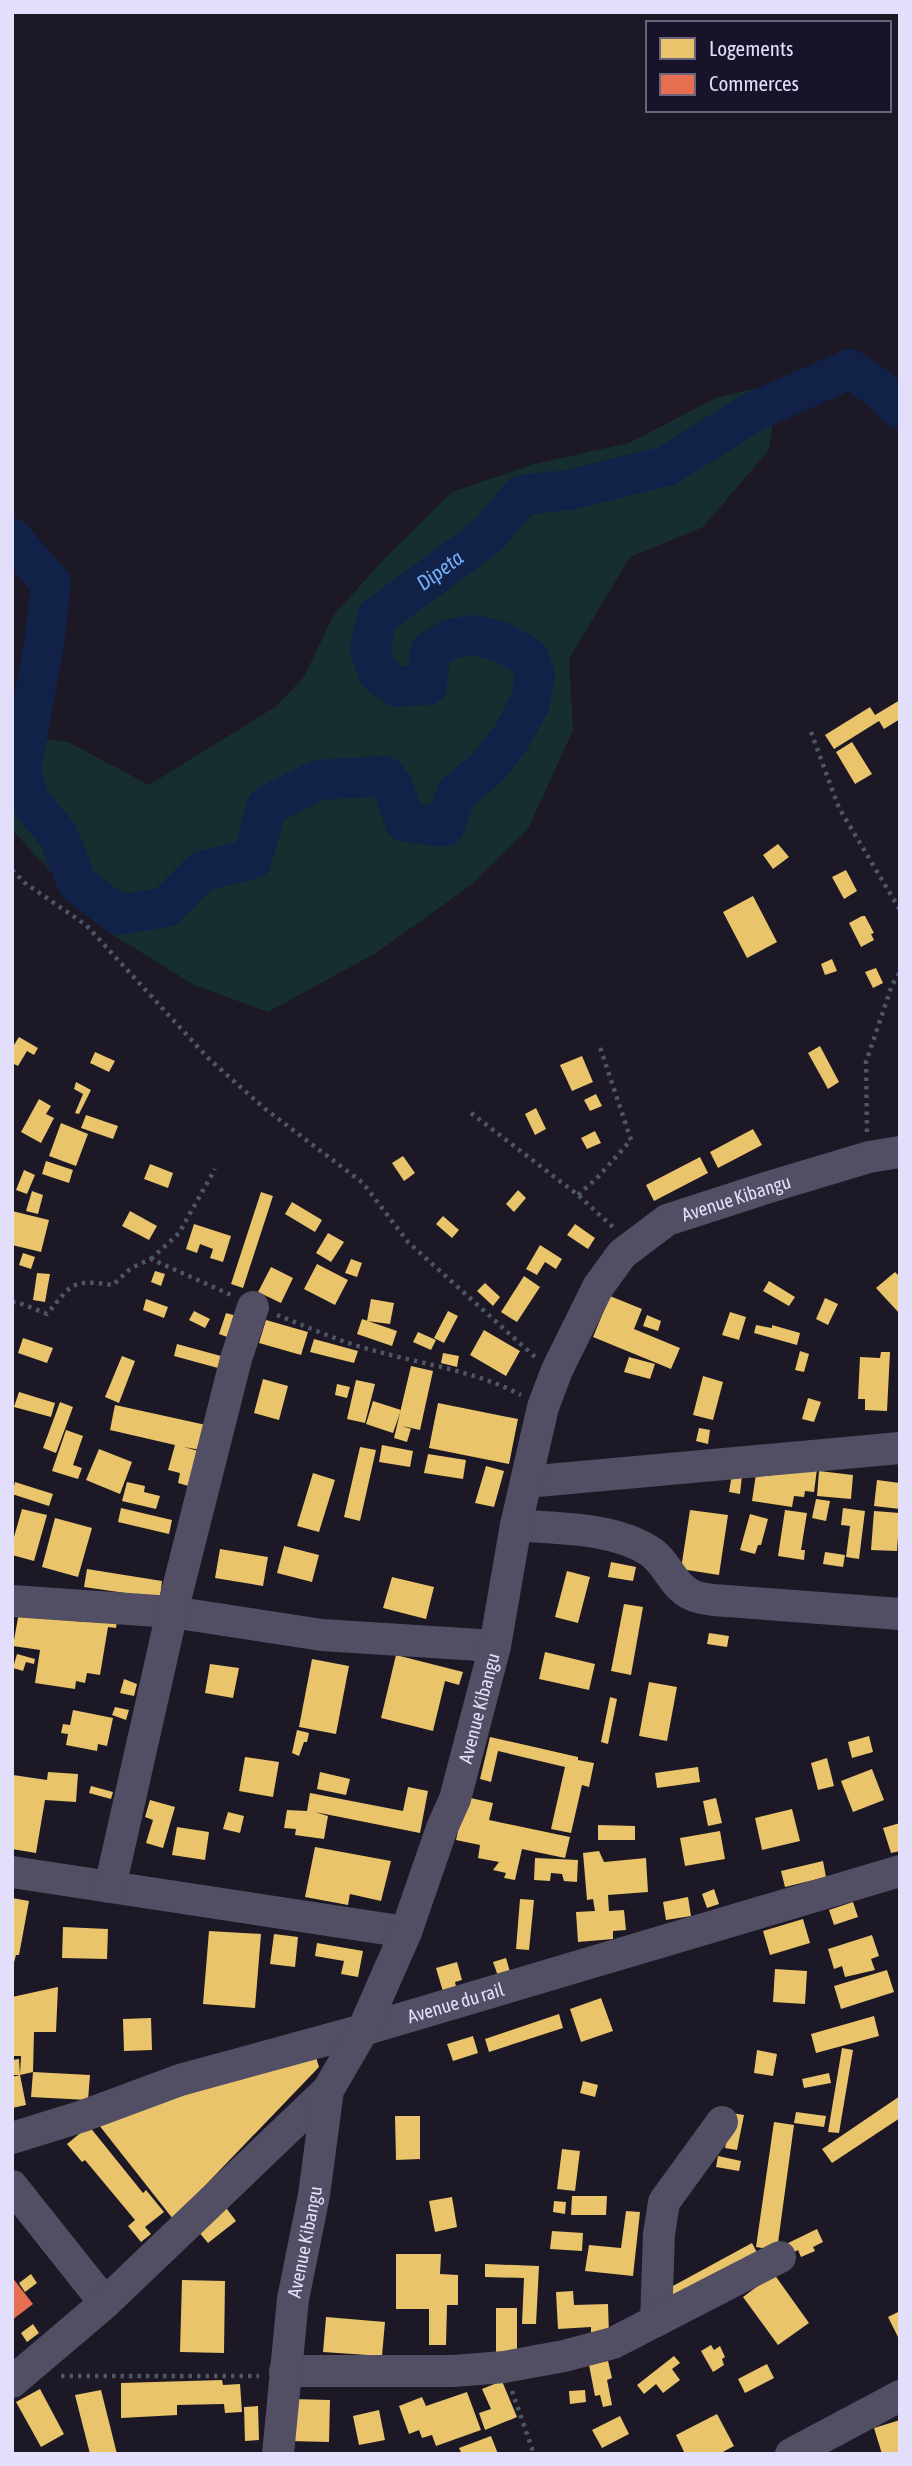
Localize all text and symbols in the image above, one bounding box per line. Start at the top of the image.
legend [646,21,891,112]
text: Logements [709,36,793,60]
text: Commerces [709,71,799,95]
water label: Dipeta [411,545,468,595]
street label: Avenue Kibangu [679,1170,793,1226]
street label: Avenue Kibangu [454,1650,504,1766]
street label: Avenue du rail [405,1978,506,2027]
street label: Avenue Kibangu [283,2185,326,2300]

